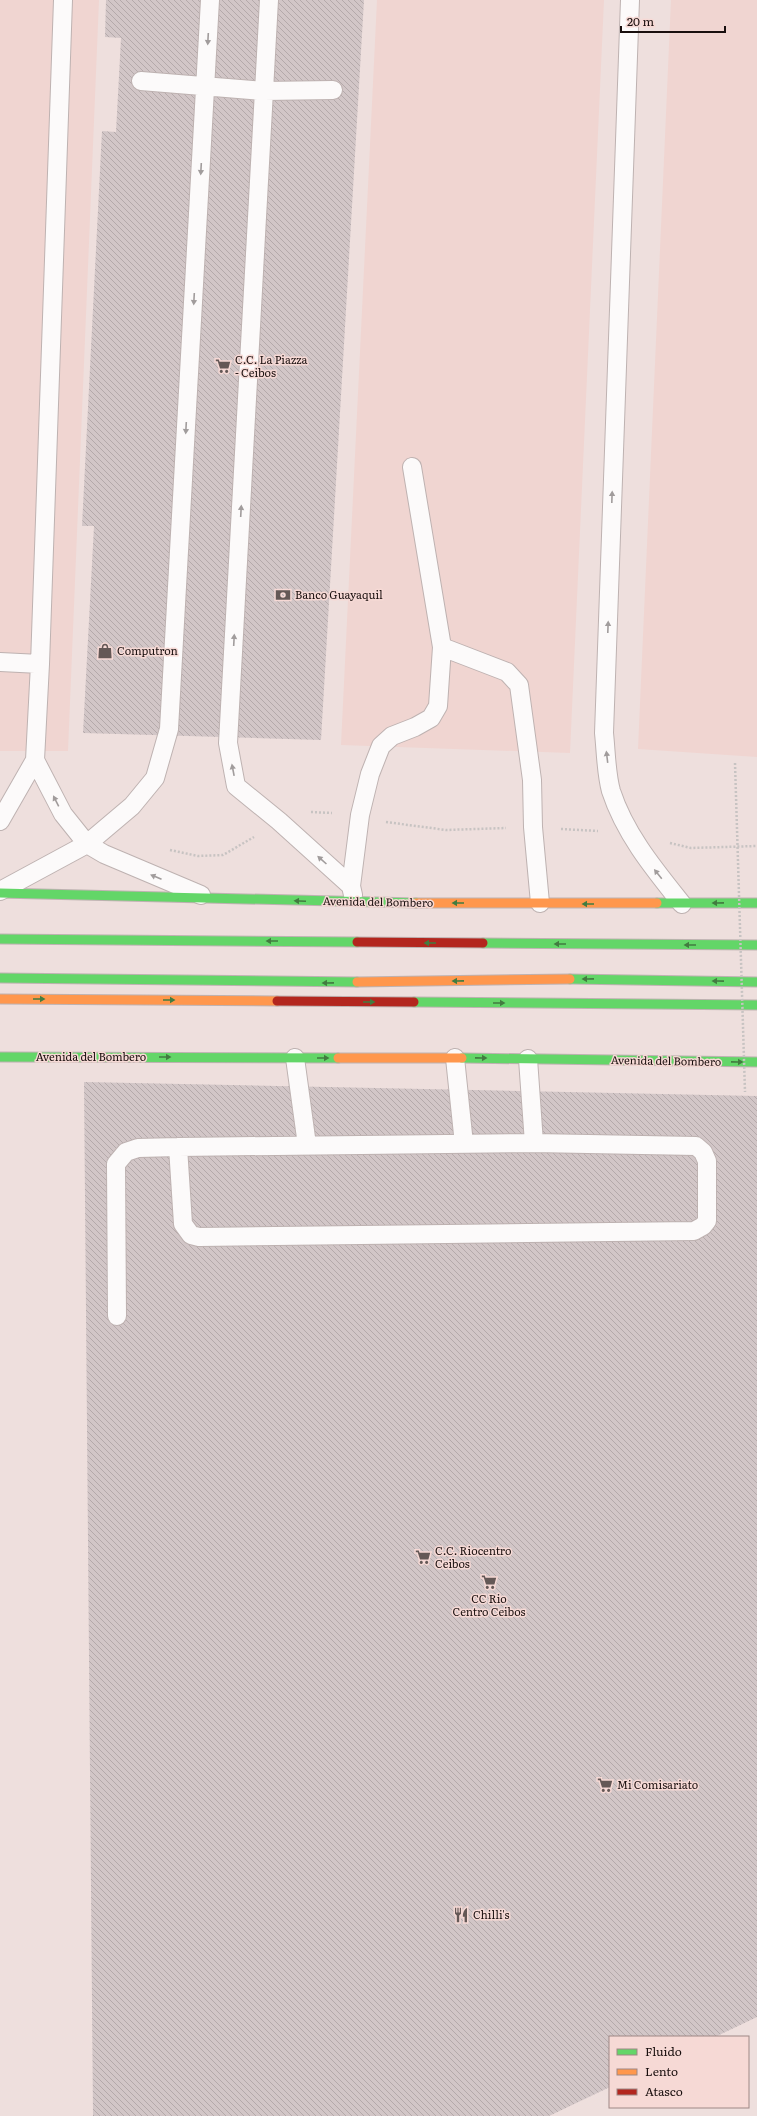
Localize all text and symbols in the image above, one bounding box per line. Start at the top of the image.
scale bar [621,8,725,34]
text: 20 m [627,12,654,30]
one-way arrow [205,33,212,45]
one-way arrow [198,163,204,176]
one-way arrow [190,293,197,305]
place label: C.C. La Piazza - Ceibos [235,351,308,380]
supermarket icon: C.C. La Piazza - Ceibos [214,357,232,375]
one-way arrow [183,422,190,434]
one-way arrow [609,490,615,503]
one-way arrow [237,505,244,517]
bank icon: Banco Guayaquil [274,586,292,604]
place label: Banco Guayaquil [295,586,383,602]
one-way arrow [604,621,611,633]
one-way arrow [230,634,237,646]
shop icon: Computron [96,642,114,660]
place label: Computron [117,642,178,658]
one-way arrow [604,751,610,763]
one-way arrow [229,764,235,776]
one-way arrow [53,795,60,806]
one-way arrow [317,855,327,864]
one-way arrow [654,868,662,879]
one-way arrow [150,873,162,879]
street label: Avenida del Bombero [323,892,433,910]
one-way arrow [293,898,306,904]
one-way arrow [451,900,464,906]
one-way arrow [711,900,724,906]
one-way arrow [581,901,594,907]
one-way arrow [265,938,278,944]
one-way arrow [423,940,436,946]
one-way arrow [553,941,566,947]
one-way arrow [683,942,696,948]
one-way arrow [581,976,594,982]
one-way arrow [451,978,464,984]
one-way arrow [711,978,724,984]
one-way arrow [321,980,334,986]
one-way arrow [33,996,46,1002]
one-way arrow [163,997,176,1003]
one-way arrow [363,999,376,1005]
one-way arrow [493,1000,506,1006]
street label: Avenida del Bombero [36,1048,146,1064]
street label: Avenida del Bombero [611,1051,721,1069]
one-way arrow [159,1054,172,1060]
one-way arrow [317,1055,330,1061]
one-way arrow [475,1055,488,1061]
one-way arrow [731,1059,744,1065]
place label: C.C. Riocentro Ceibos [435,1542,511,1571]
supermarket icon: C.C. Riocentro Ceibos [414,1548,432,1566]
supermarket icon: CC Rio Centro Ceibos [480,1573,498,1591]
place label: CC Rio Centro Ceibos [453,1590,526,1619]
supermarket icon: Mi Comisariato [596,1776,614,1794]
place label: Mi Comisariato [617,1776,698,1792]
restaurant icon: Chilli's [452,1906,470,1924]
place label: Chilli's [473,1906,509,1922]
legend [609,2036,749,2108]
text: Fluido [645,2042,682,2060]
text: Lento [645,2062,678,2080]
text: Atasco [645,2082,683,2100]

